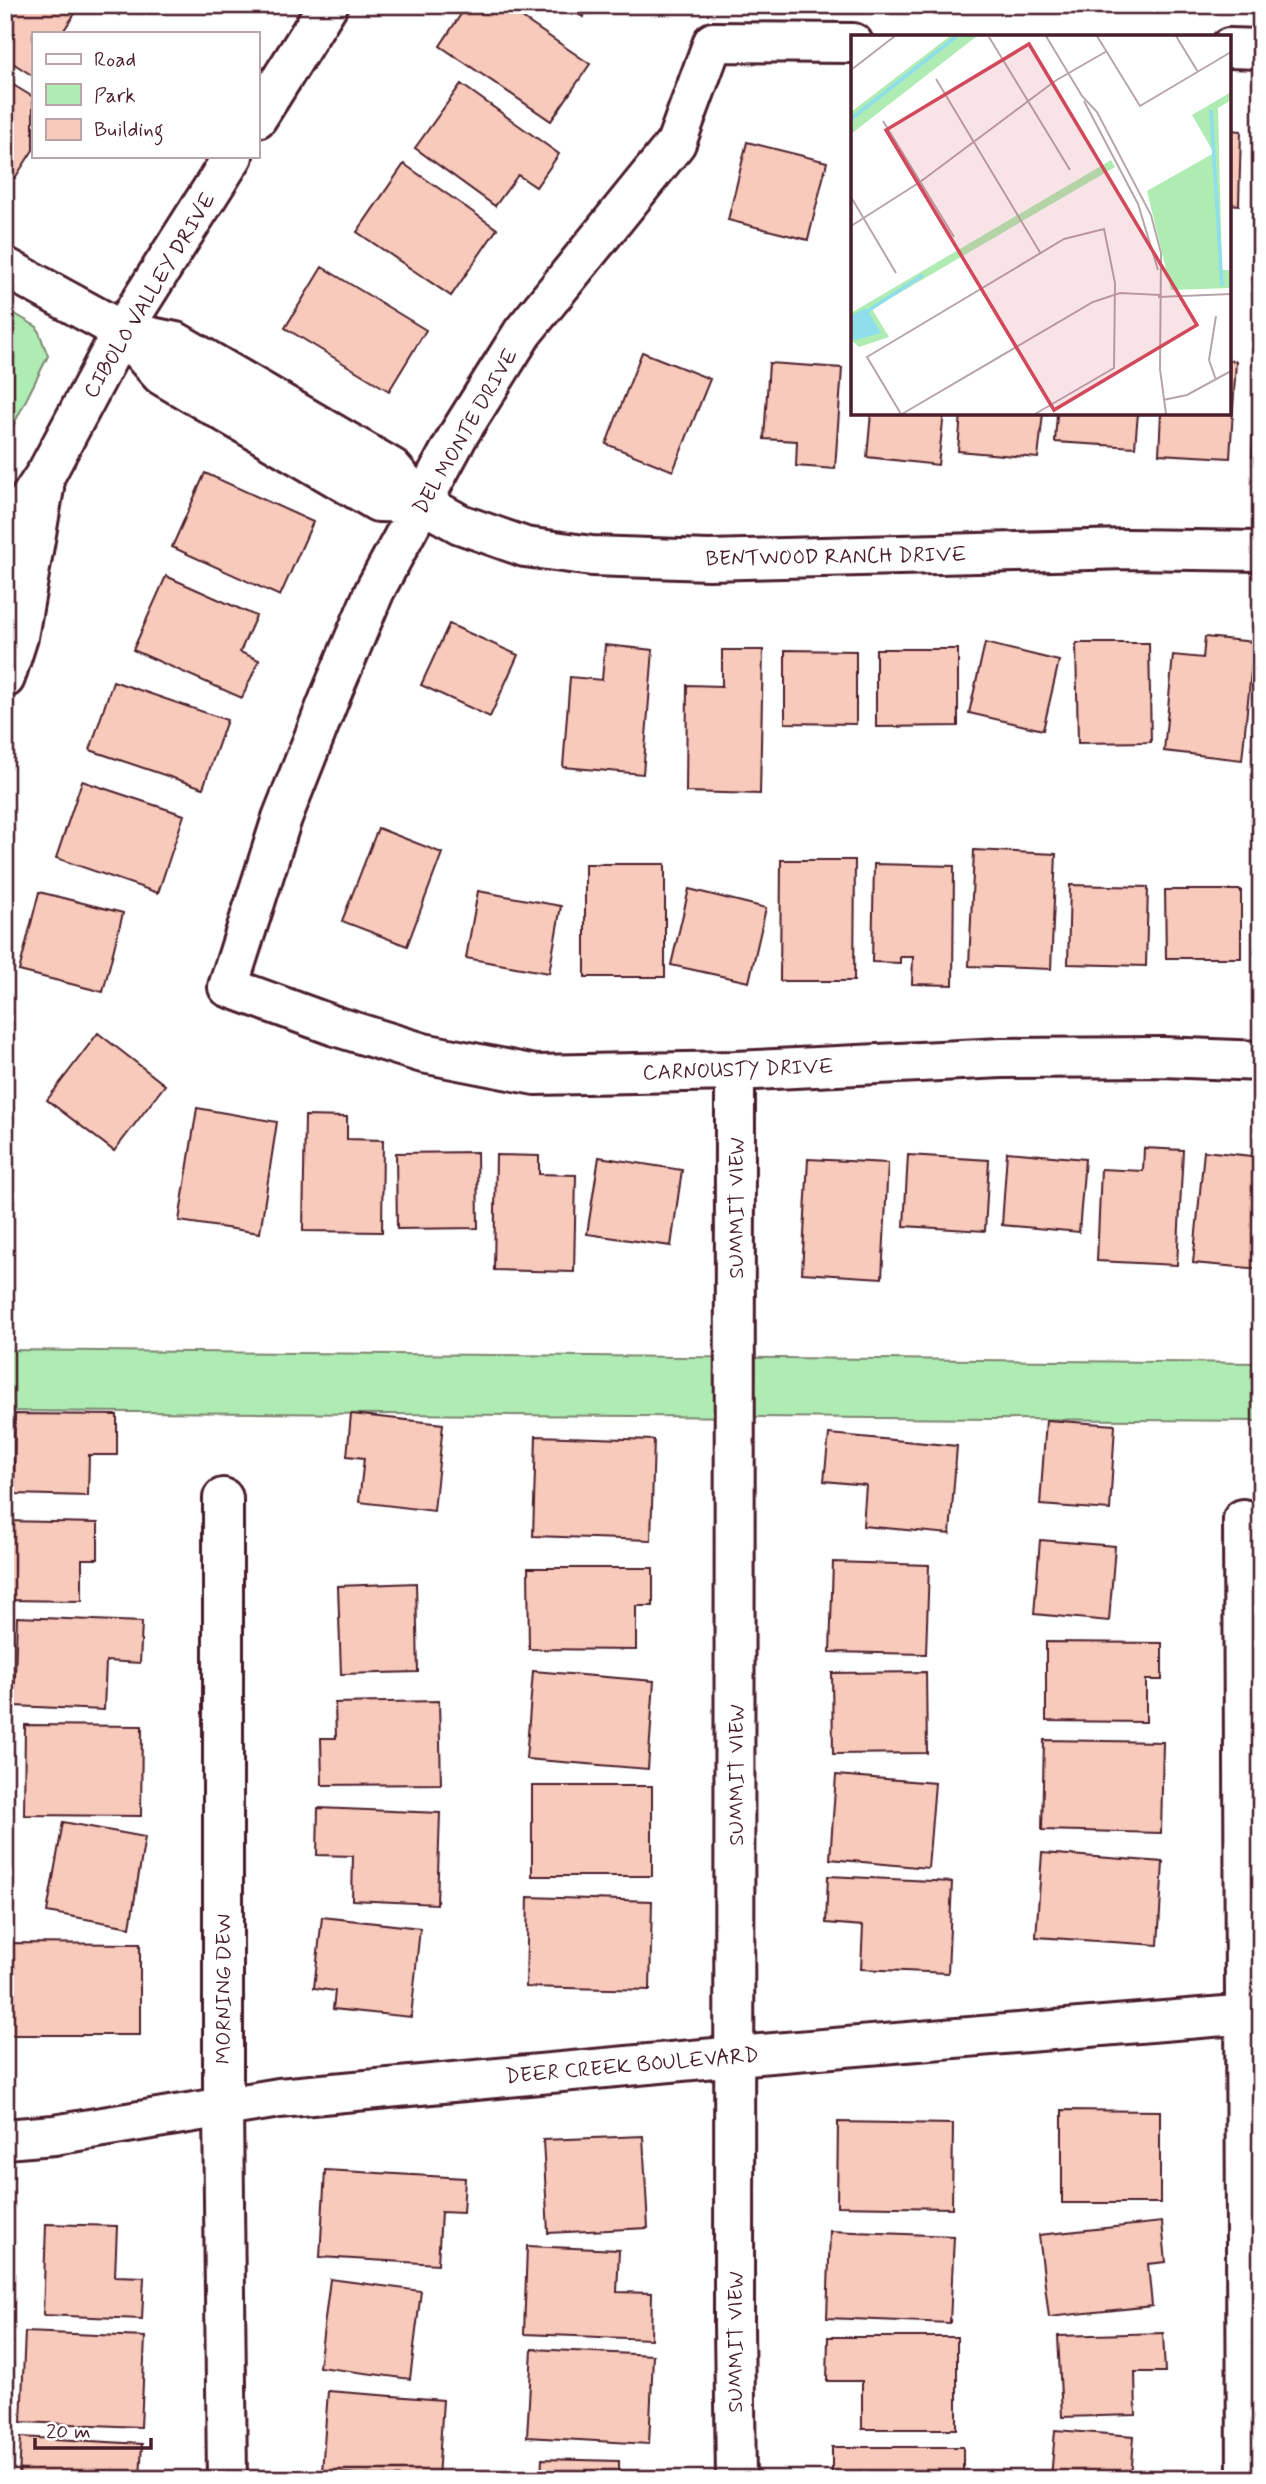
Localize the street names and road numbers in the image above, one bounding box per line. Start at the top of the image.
street label: CIBOLO VALLEY DRIVE [77,187,222,404]
street label: DEL MONTE DRIVE [407,343,525,520]
street label: BENTWOOD RANCH DRIVE [705,541,967,573]
street label: CARNOUSTY DRIVE [642,1053,834,1087]
street label: SUMMIT VIEW [723,1137,751,1279]
street label: SUMMIT VIEW [723,1704,751,1846]
street label: MORNING DEW [210,1914,238,2064]
street label: DEER CREEK BOULEVARD [504,2041,760,2091]
street label: SUMMIT VIEW [722,2271,750,2413]

